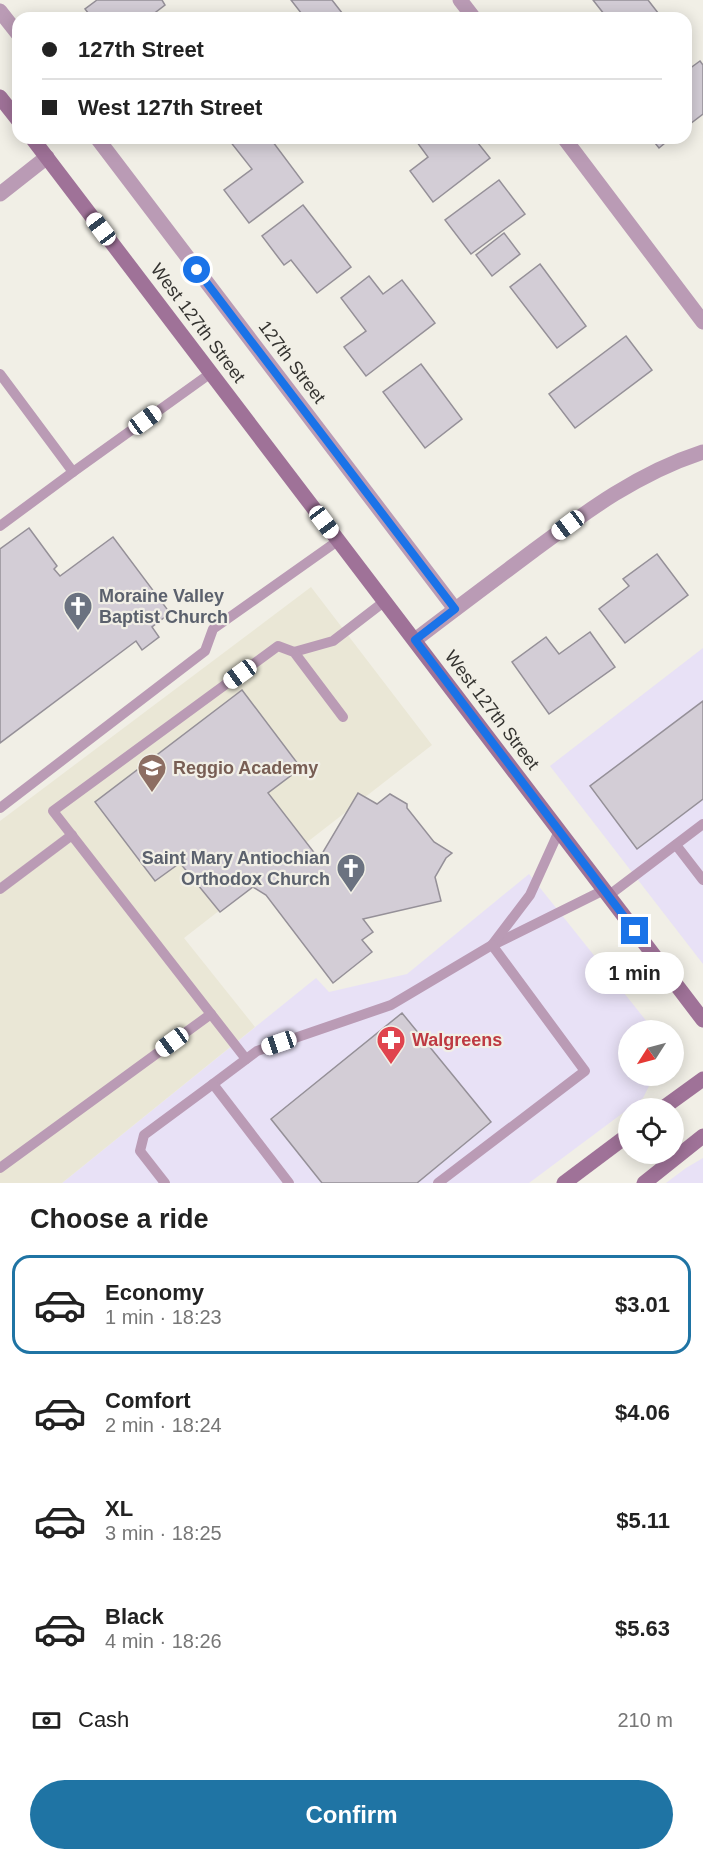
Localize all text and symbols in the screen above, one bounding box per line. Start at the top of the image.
text: 127th Street [78,37,204,62]
text: West 127th Street [78,95,262,120]
car [83,209,119,249]
route start [183,256,210,283]
street label: West 127th Street [147,260,249,386]
street label: 127th Street [255,317,329,407]
car [125,402,165,438]
car [306,502,342,542]
car [548,507,588,543]
place label: Moraine Valley Baptist Church [99,586,228,627]
church icon: Moraine Valley Baptist Church [62,590,94,632]
street label: West 127th Street [441,647,543,773]
car [220,656,260,692]
school or university icon: Reggio Academy [136,752,168,794]
place label: Reggio Academy [173,758,318,778]
place label: Saint Mary Antiochian Orthodox Church [142,848,330,889]
church icon: Saint Mary Antiochian Orthodox Church [335,852,367,894]
route end [621,917,648,944]
callout: 1 min [586,952,684,994]
text: 1 min [608,962,661,984]
north arrow [618,1020,684,1086]
map controls [618,1020,684,1164]
car [152,1024,192,1060]
pharmacy icon: Walgreens [375,1024,407,1066]
car [259,1029,299,1057]
place label: Walgreens [412,1030,502,1050]
button: locate [618,1098,684,1164]
text: Choose a ride [30,1204,209,1234]
icon: car [33,1278,87,1332]
text: Economy [105,1280,204,1305]
text: $3.01 [615,1292,670,1317]
text: 1 min · 18:23 [105,1306,222,1328]
icon: car [33,1386,87,1440]
text: Comfort [105,1388,191,1413]
text: $4.06 [615,1400,670,1425]
text: 2 min · 18:24 [105,1414,222,1436]
icon: car [33,1494,87,1548]
text: XL [105,1496,133,1521]
text: $5.11 [616,1508,670,1533]
text: 3 min · 18:25 [105,1522,222,1544]
icon: car [33,1602,87,1656]
text: Black [105,1604,164,1629]
text: $5.63 [615,1616,670,1641]
text: 4 min · 18:26 [105,1630,222,1652]
icon: cash [30,1704,63,1737]
text: Cash [78,1707,129,1732]
text: 210 m [617,1709,673,1731]
button: Confirm [30,1780,673,1849]

